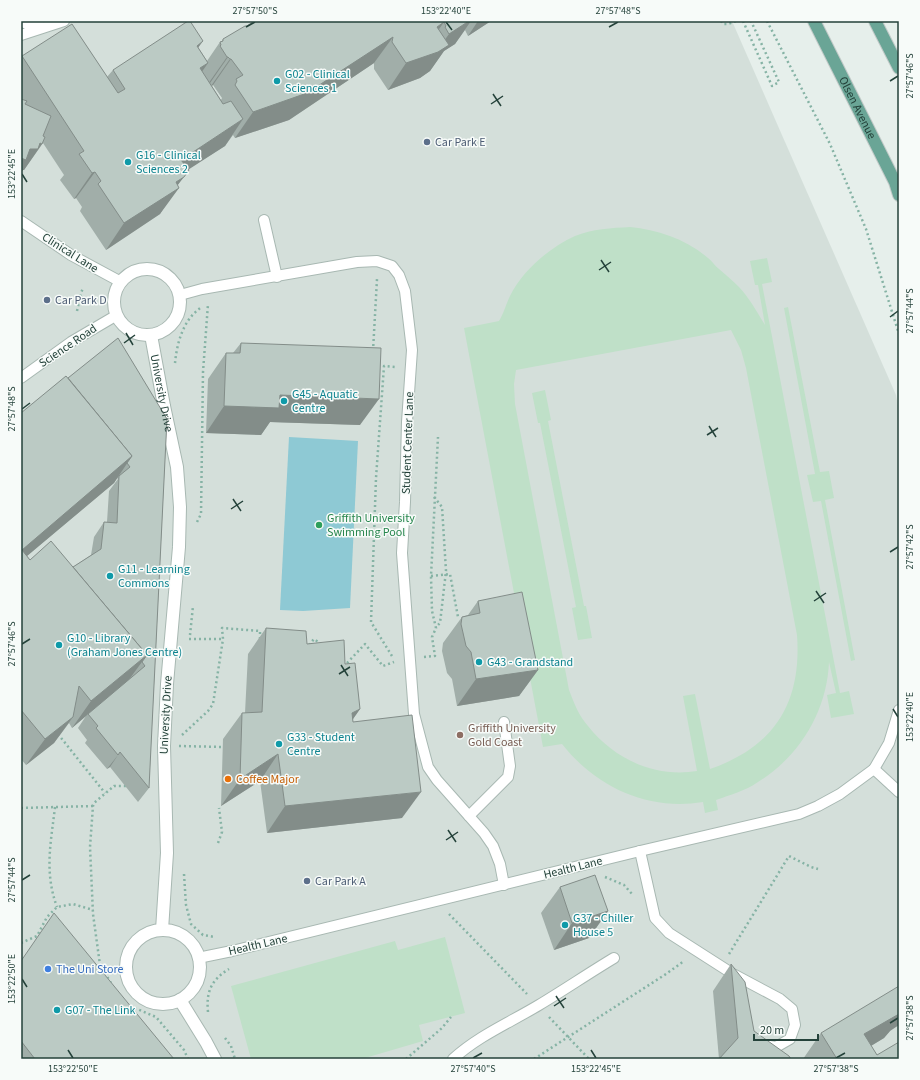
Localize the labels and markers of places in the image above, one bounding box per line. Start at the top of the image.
place label: G02 - Clinical Sciences 1 [285,66,350,97]
marker: G02 - Clinical Sciences 1 [272,76,282,86]
place label: Car Park E [435,134,486,151]
marker: Car Park E [422,137,432,147]
place label: G16 - Clinical Sciences 2 [136,147,201,178]
marker: G16 - Clinical Sciences 2 [123,157,133,167]
place label: Car Park D [55,292,107,309]
marker: Car Park D [42,295,52,305]
place label: G45 - Aquatic Centre [292,386,358,417]
marker: G45 - Aquatic Centre [279,396,289,406]
place label: Griffith University Swimming Pool [327,510,415,541]
marker: Griffith University Swimming Pool [314,520,324,530]
place label: G11 - Learning Commons [118,561,190,592]
marker: G11 - Learning Commons [105,571,115,581]
place label: G10 - Library (Graham Jones Centre) [67,630,182,661]
marker: G10 - Library (Graham Jones Centre) [54,640,64,650]
place label: G43 - Grandstand [487,654,573,671]
marker: G43 - Grandstand [474,657,484,667]
place label: Griffith University Gold Coast [468,720,556,751]
place label: G33 - Student Centre [287,729,355,760]
marker: Griffith University Gold Coast [455,730,465,740]
marker: G33 - Student Centre [274,739,284,749]
place label: Coffee Major [236,771,300,788]
marker: Coffee Major [223,774,233,784]
place label: Car Park A [315,873,366,890]
marker: Car Park A [302,876,312,886]
place label: G37 - Chiller House 5 [573,910,634,941]
marker: G37 - Chiller House 5 [560,920,570,930]
place label: The Uni Store [56,961,124,978]
marker: The Uni Store [43,964,53,974]
place label: G07 - The Link [65,1002,136,1019]
marker: G07 - The Link [52,1005,62,1015]

